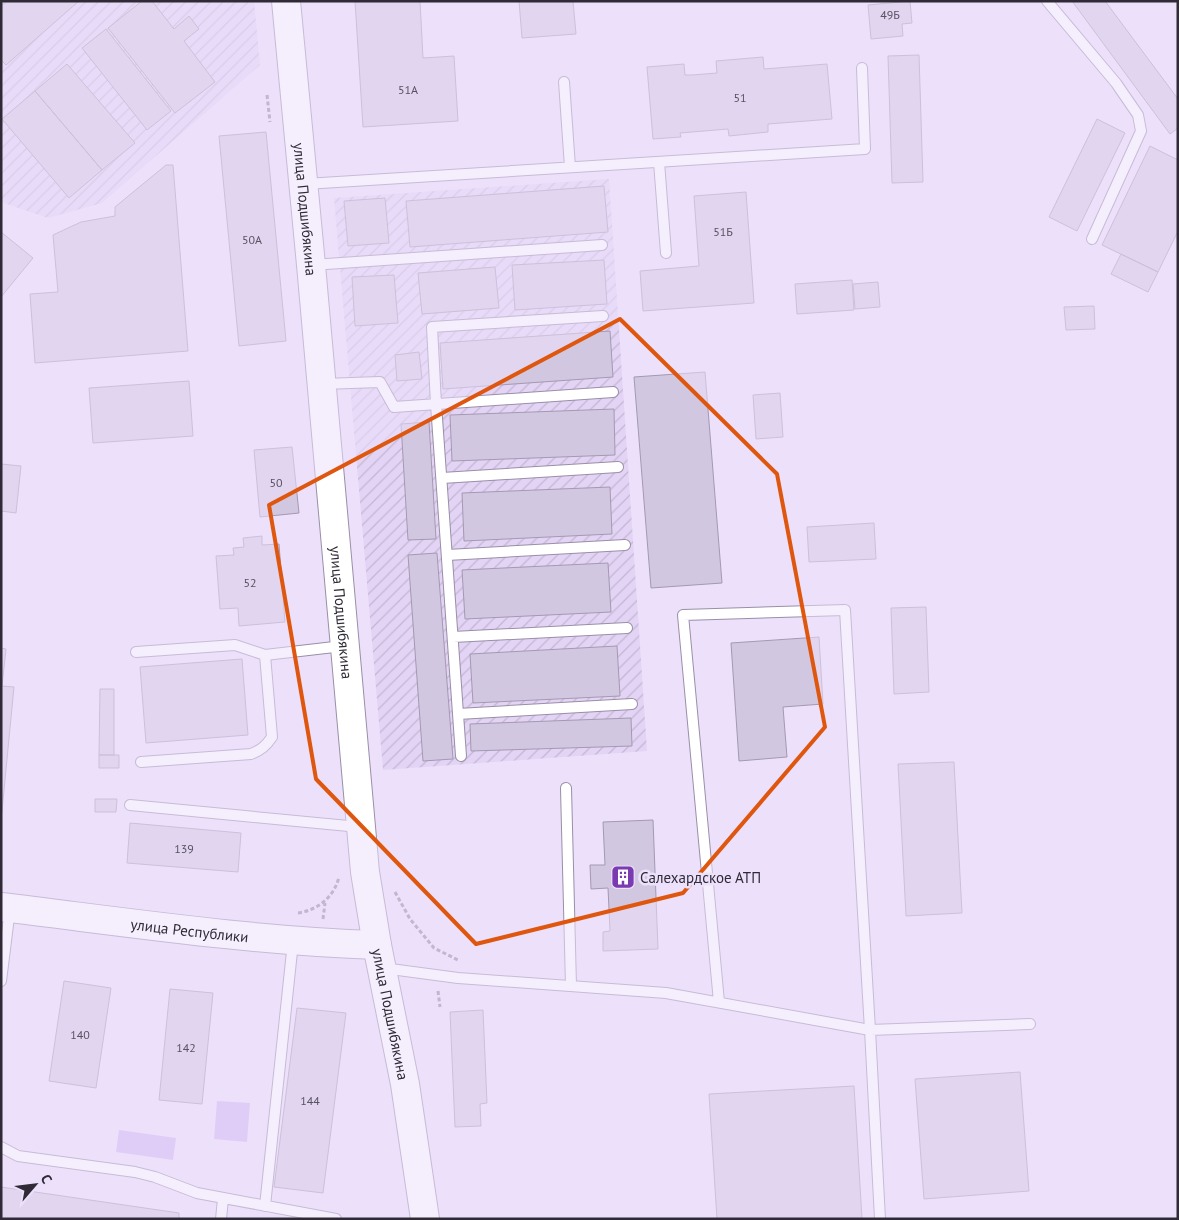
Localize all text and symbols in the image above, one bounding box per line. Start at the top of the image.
house number: 49Б [880,7,900,22]
house number: 51А [398,82,418,97]
house number: 51 [733,90,747,105]
street label: улица Подшибякина [290,142,321,276]
house number: 51Б [713,224,733,239]
house number: 50А [242,232,262,247]
house number: 50 [269,475,283,490]
street label: улица Подшибякина [327,545,357,680]
house number: 52 [243,575,257,590]
house number: 139 [174,841,194,856]
building icon: Салехардское АТП [610,864,636,890]
place label: Салехардское АТП [640,868,761,887]
street label: улица Республики [130,914,249,946]
street label: улица Подшибякина [368,947,413,1081]
house number: 140 [70,1027,90,1042]
house number: 142 [176,1040,196,1055]
house number: 144 [300,1093,320,1108]
north arrow [10,1160,60,1210]
text: С [37,1171,56,1187]

